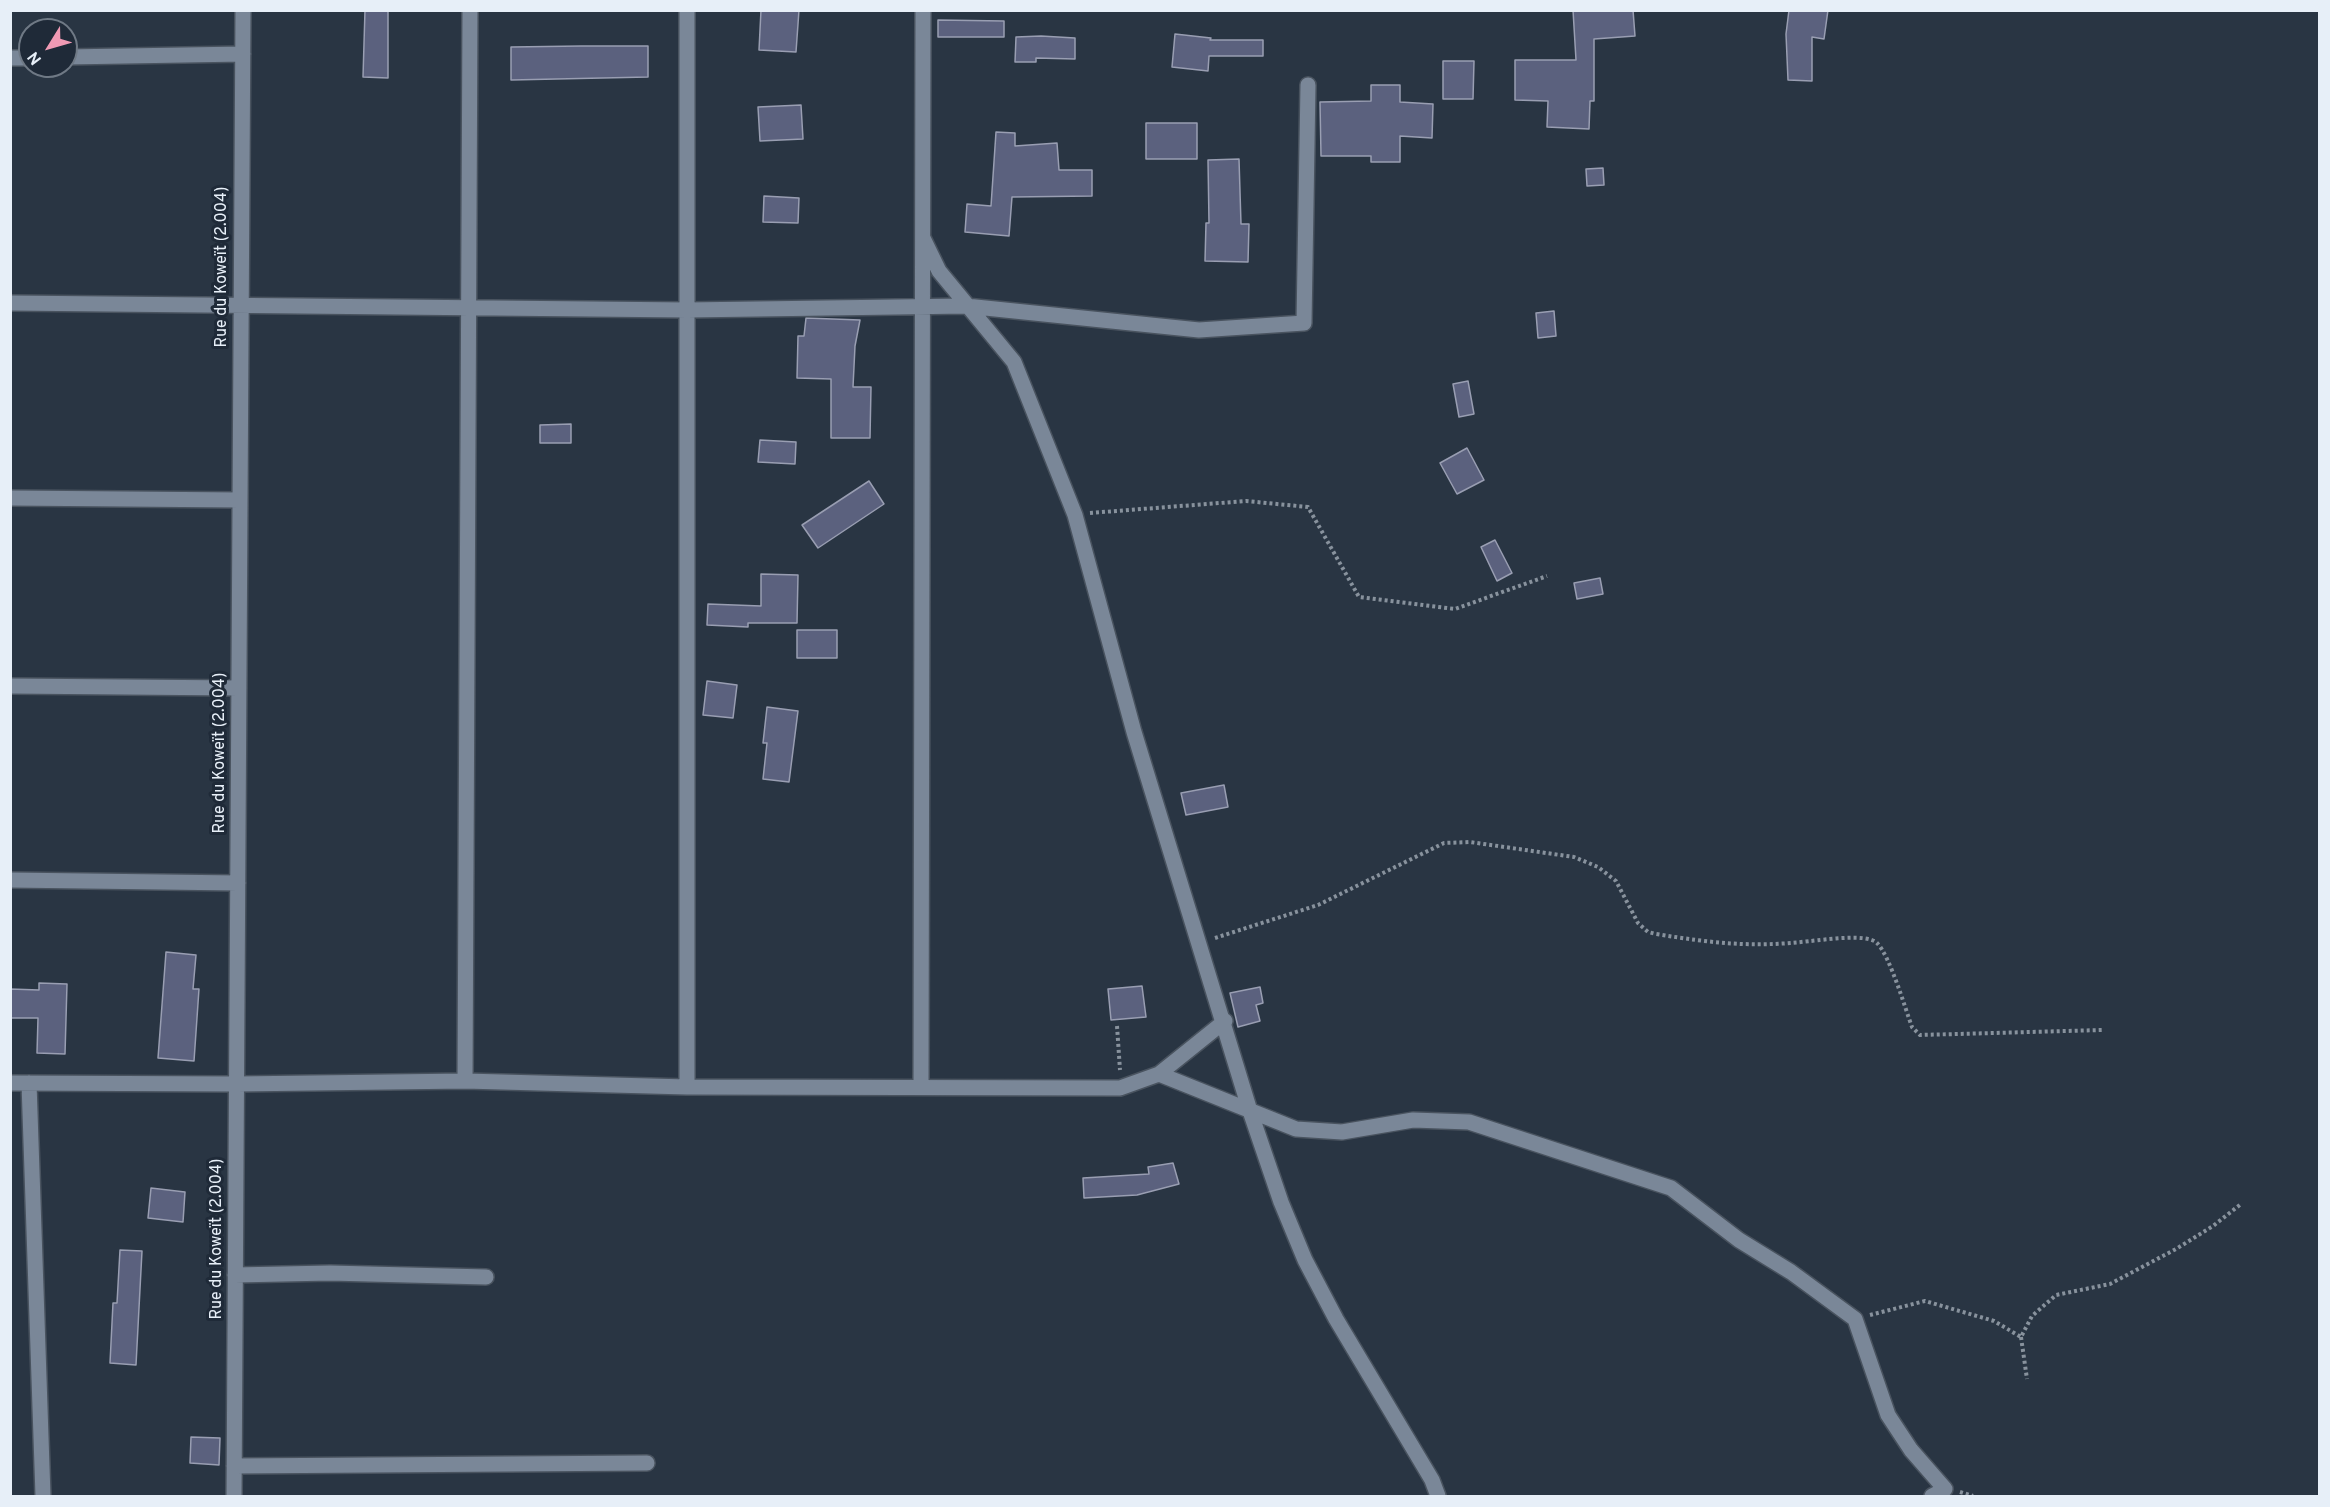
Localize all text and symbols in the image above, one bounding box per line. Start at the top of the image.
north arrow [18,18,78,78]
text: N [24,47,47,68]
street label: Rue du Koweït (2.004) [213,187,233,347]
street label: Rue du Koweït (2.004) [211,673,231,833]
street label: Rue du Koweït (2.004) [208,1159,228,1319]

